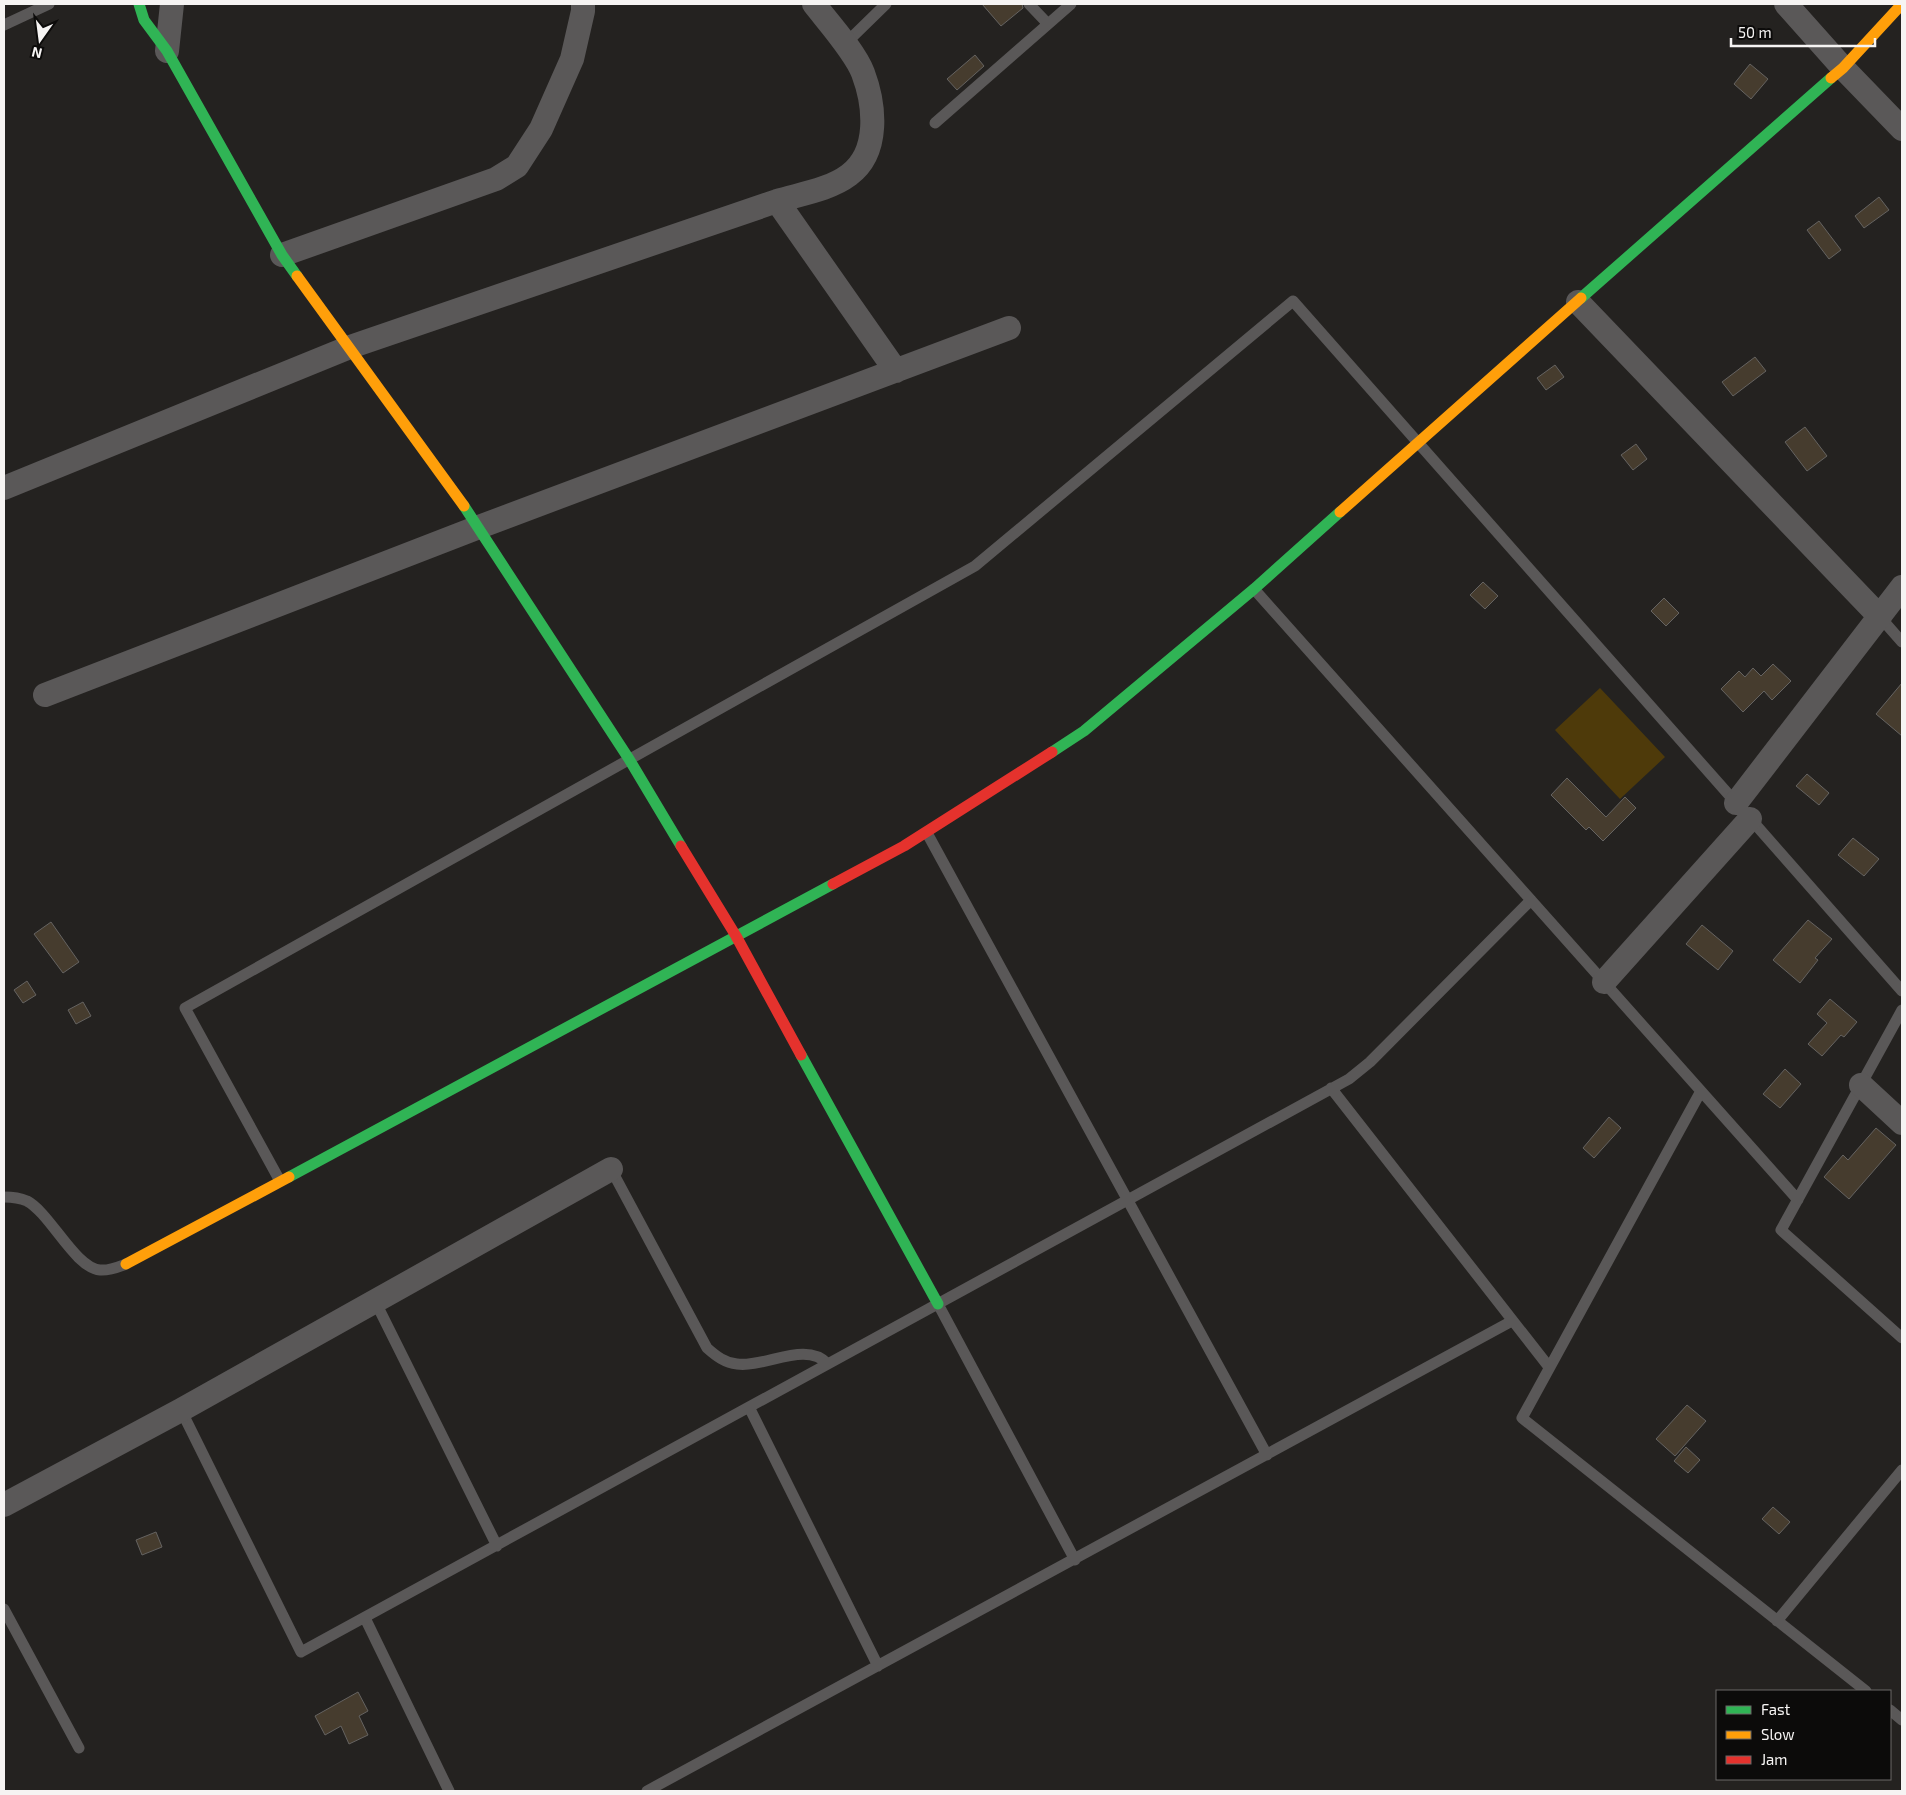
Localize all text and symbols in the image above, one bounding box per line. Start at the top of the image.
north arrow [15,15,65,65]
scale bar [1731,15,1875,47]
text: 50 m [1738,23,1772,41]
text: N [30,44,44,63]
legend [1716,1690,1891,1780]
text: Fast [1761,1700,1791,1718]
text: Slow [1761,1725,1795,1743]
text: Jam [1761,1750,1787,1768]

